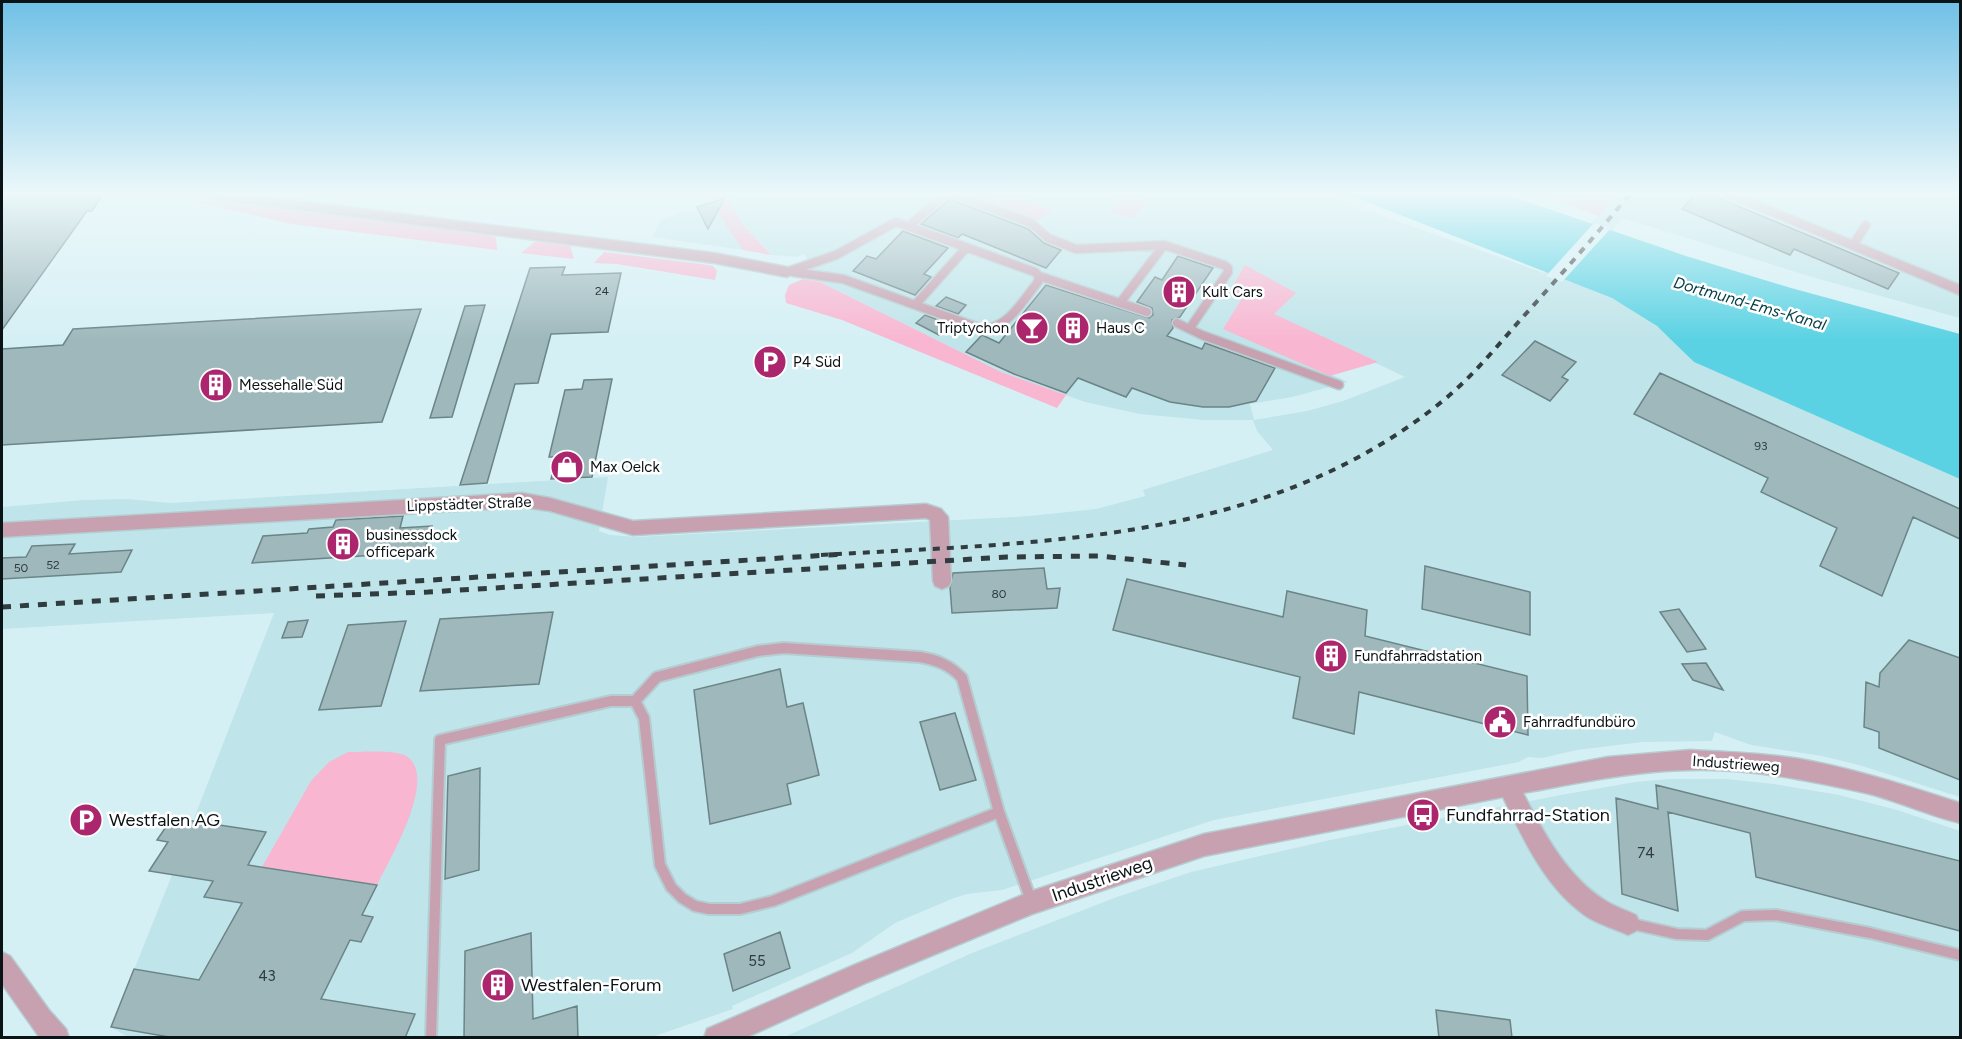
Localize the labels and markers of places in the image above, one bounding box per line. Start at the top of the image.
building icon: Kult Cars [1161,274,1197,310]
place label: Kult Cars [1202,283,1263,301]
bar icon: Triptychon [1014,310,1050,346]
building icon: Haus C [1055,310,1091,346]
place label: Triptychon [937,319,1009,337]
place label: Haus C [1096,319,1145,337]
parking icon: P4 Süd [752,344,788,380]
place label: P4 Süd [793,353,841,371]
building icon: Messehalle Süd [198,367,234,403]
place label: Messehalle Süd [239,376,343,394]
shop icon: Max Oelck [549,449,585,485]
place label: Max Oelck [590,458,660,476]
building icon: businessdock officepark [325,526,361,562]
place label: businessdock officepark [366,526,458,561]
building icon: Fundfahrradstation [1313,638,1349,674]
place label: Fundfahrradstation [1354,647,1482,665]
public building icon: Fahrradfundbüro [1482,704,1518,740]
place label: Fahrradfundbüro [1523,713,1636,731]
bus stop icon: Fundfahrrad-Station [1405,797,1441,833]
parking icon: Westfalen AG [68,802,104,838]
place label: Fundfahrrad-Station [1446,804,1610,826]
place label: Westfalen AG [109,809,220,831]
building icon: Westfalen-Forum [480,967,516,1003]
place label: Westfalen-Forum [521,974,661,996]

